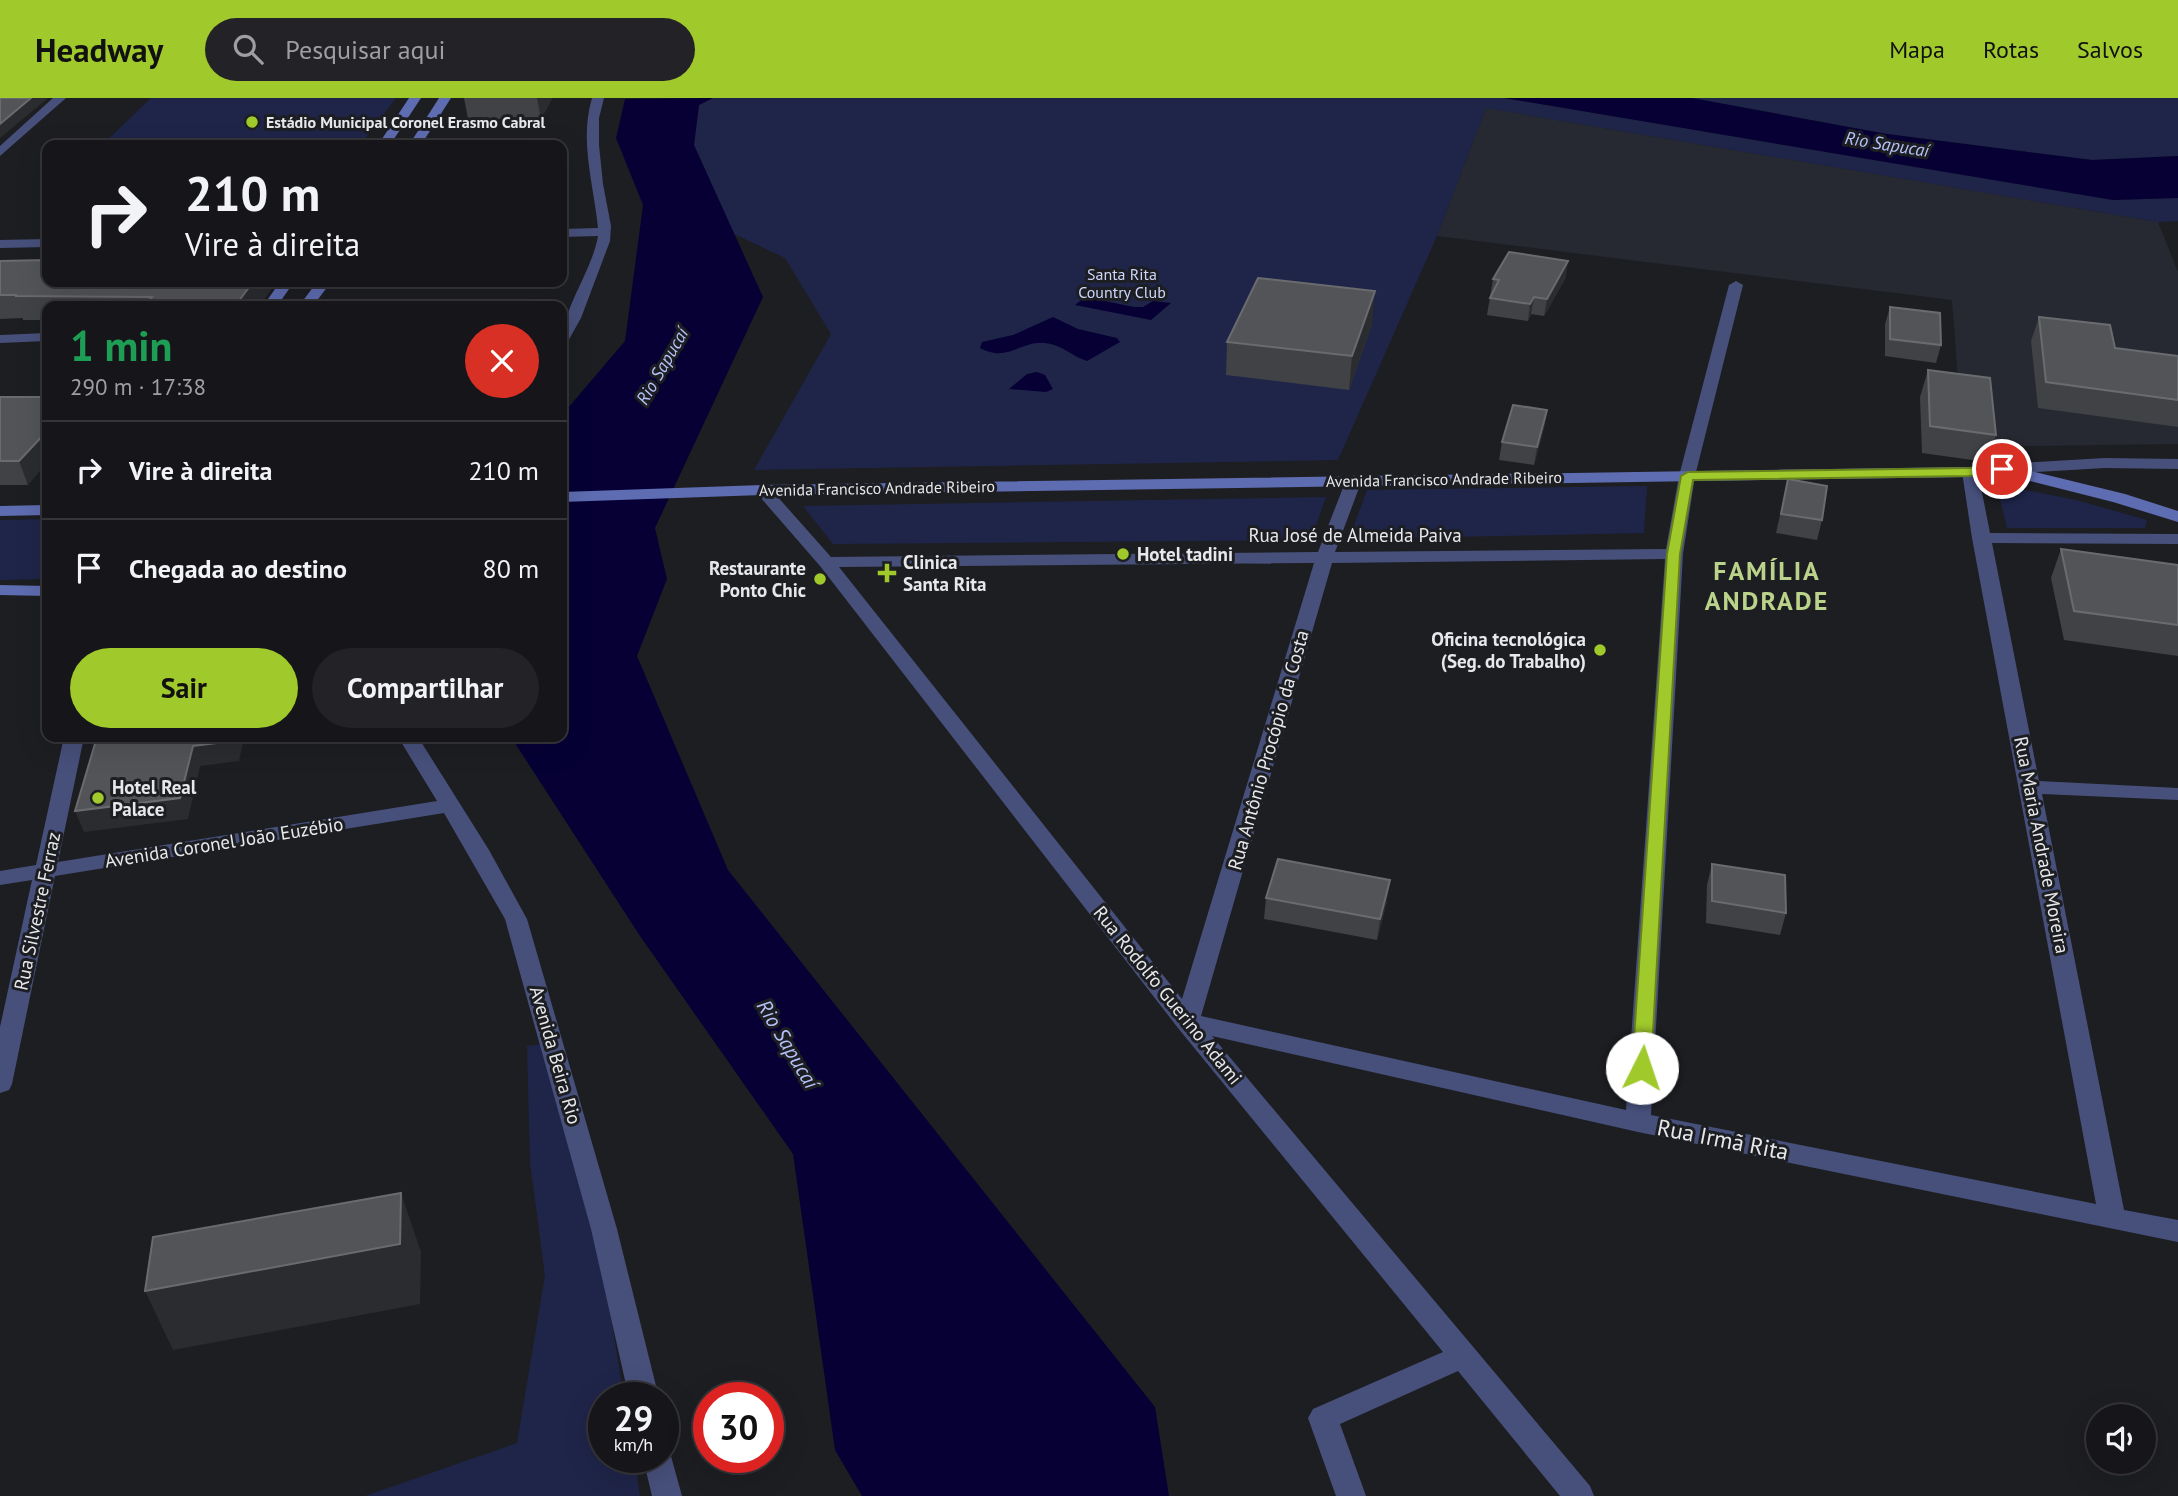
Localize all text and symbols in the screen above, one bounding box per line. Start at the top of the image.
search box [205,18,695,81]
text: Headway [35,28,163,71]
icon: search [229,30,267,68]
text: Pesquisar aqui [285,33,446,66]
text: Mapa [1889,34,1945,65]
text: Rotas [1983,34,2039,65]
text: Salvos [2077,34,2143,65]
place label: Estádio Municipal Coronel Erasmo Cabral [266,112,546,132]
marker: Estádio Municipal Coronel Erasmo Cabral [244,114,260,130]
water label: Rio Sapucaí [1843,126,1933,162]
text: 210 m [185,161,320,225]
icon: right [70,168,161,259]
text: Vire à direita [185,223,360,265]
park label: Santa Rita Country Club [1078,264,1166,302]
text: 1 min [70,318,172,373]
water label: Rio Sapucaí [631,321,694,409]
button: close [465,324,539,398]
text: 290 m · 17:38 [70,372,206,401]
pin [1972,439,2032,499]
icon: arrive [1983,450,2021,488]
icon: right [70,451,108,489]
text: Vire à direita [129,454,272,487]
text: 210 m [468,454,539,487]
street label: Avenida Francisco Andrade Ribeiro [1326,467,1562,491]
street label: Avenida Francisco Andrade Ribeiro [759,476,995,500]
street label: Rua José de Almeida Paiva [1248,523,1462,547]
place label: Hotel tadini [1137,542,1233,566]
marker: Hotel tadini [1115,546,1131,562]
icon: arrive [70,549,108,587]
place label: Clinica Santa Rita [903,550,986,596]
text: Chegada ao destino [129,552,347,585]
text: 80 m [483,552,539,585]
district label: FAMÍLIA ANDRADE [1705,554,1829,617]
place label: Restaurante Ponto Chic [709,556,806,602]
marker: Clinica Santa Rita [877,563,897,583]
marker: Restaurante Ponto Chic [812,571,828,587]
street label: Rua Antônio Procópio da Costa [1222,627,1314,873]
place label: Oficina tecnológica (Seg. do Trabalho) [1431,627,1586,673]
marker: Oficina tecnológica (Seg. do Trabalho) [1592,642,1608,658]
button: Sair [70,648,298,728]
button: Compartilhar [312,648,539,728]
street label: Rua Maria Andrade Moreira [2009,734,2075,956]
place label: Hotel Real Palace [112,775,197,821]
marker: Hotel Real Palace [90,790,106,806]
street label: Avenida Coronel João Euzébio [103,811,345,873]
street label: Rua Silvestre Ferraz [9,830,65,992]
street label: Rua Rodolfo Guerino Adami [1089,901,1247,1089]
street label: Avenida Beira Rio [525,983,587,1127]
water label: Rio Sapucaí [751,995,826,1096]
position arrow [1605,1031,1679,1105]
street label: Rua Irmã Rita [1655,1112,1791,1166]
speed limit sign: 30 [693,1382,784,1473]
text: 29 [614,1395,653,1441]
map controls [2086,1404,2156,1474]
button: sound [2086,1404,2156,1474]
text: km/h [614,1433,653,1456]

